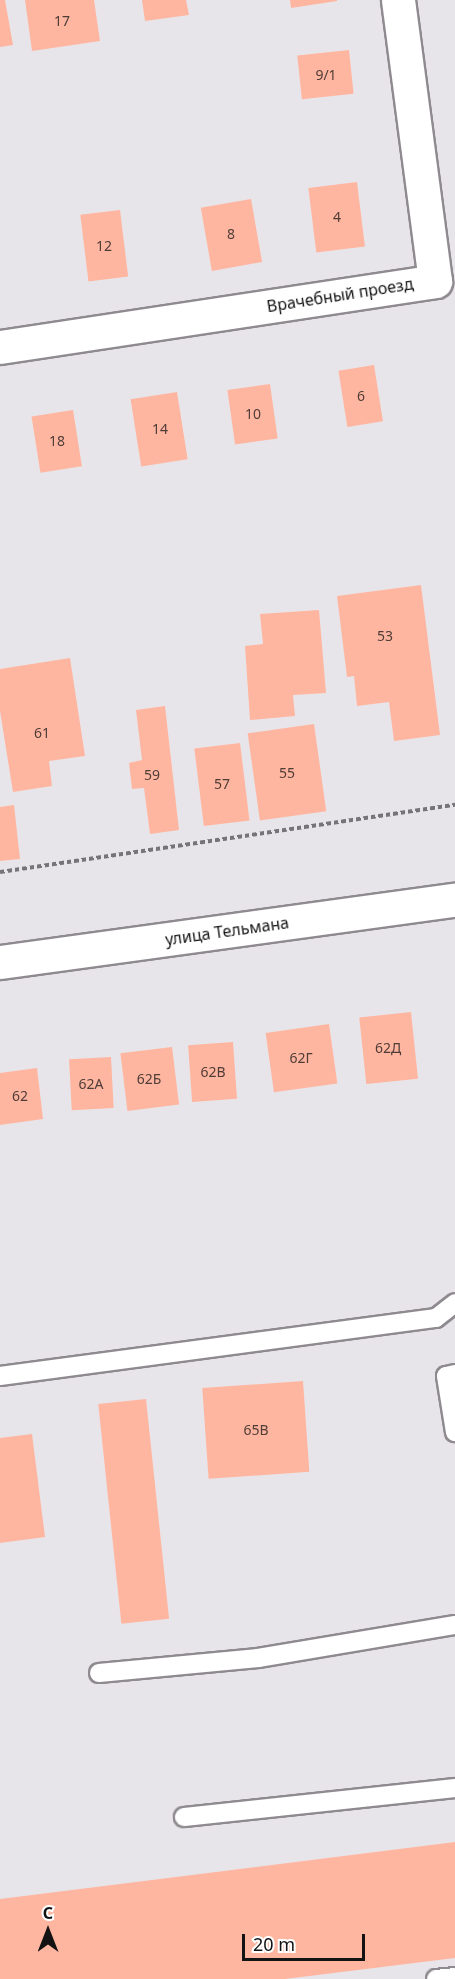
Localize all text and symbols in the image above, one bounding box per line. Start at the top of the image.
house number: 17 [54,13,70,29]
house number: 9/1 [315,67,337,83]
house number: 4 [333,209,341,225]
house number: 8 [227,226,235,242]
house number: 12 [96,238,112,254]
street label: Врачебный проезд [265,274,415,316]
house number: 6 [357,388,365,404]
house number: 10 [245,406,261,422]
house number: 14 [152,421,168,437]
house number: 18 [49,433,65,449]
house number: 53 [377,628,393,644]
house number: 61 [34,725,50,741]
house number: 55 [279,765,295,781]
house number: 59 [144,767,160,783]
house number: 57 [214,776,230,792]
street label: улица Тельмана [164,913,290,949]
house number: 62Д [375,1040,401,1056]
house number: 62Г [289,1050,313,1066]
house number: 62В [200,1064,226,1080]
house number: 62Б [137,1071,161,1087]
house number: 62А [79,1076,103,1092]
house number: 62 [12,1088,28,1104]
house number: 65В [243,1422,269,1438]
north arrow [18,1901,78,1961]
text: С [43,1902,53,1924]
scale bar [245,1922,368,1960]
text: 20 m [253,1932,295,1956]

